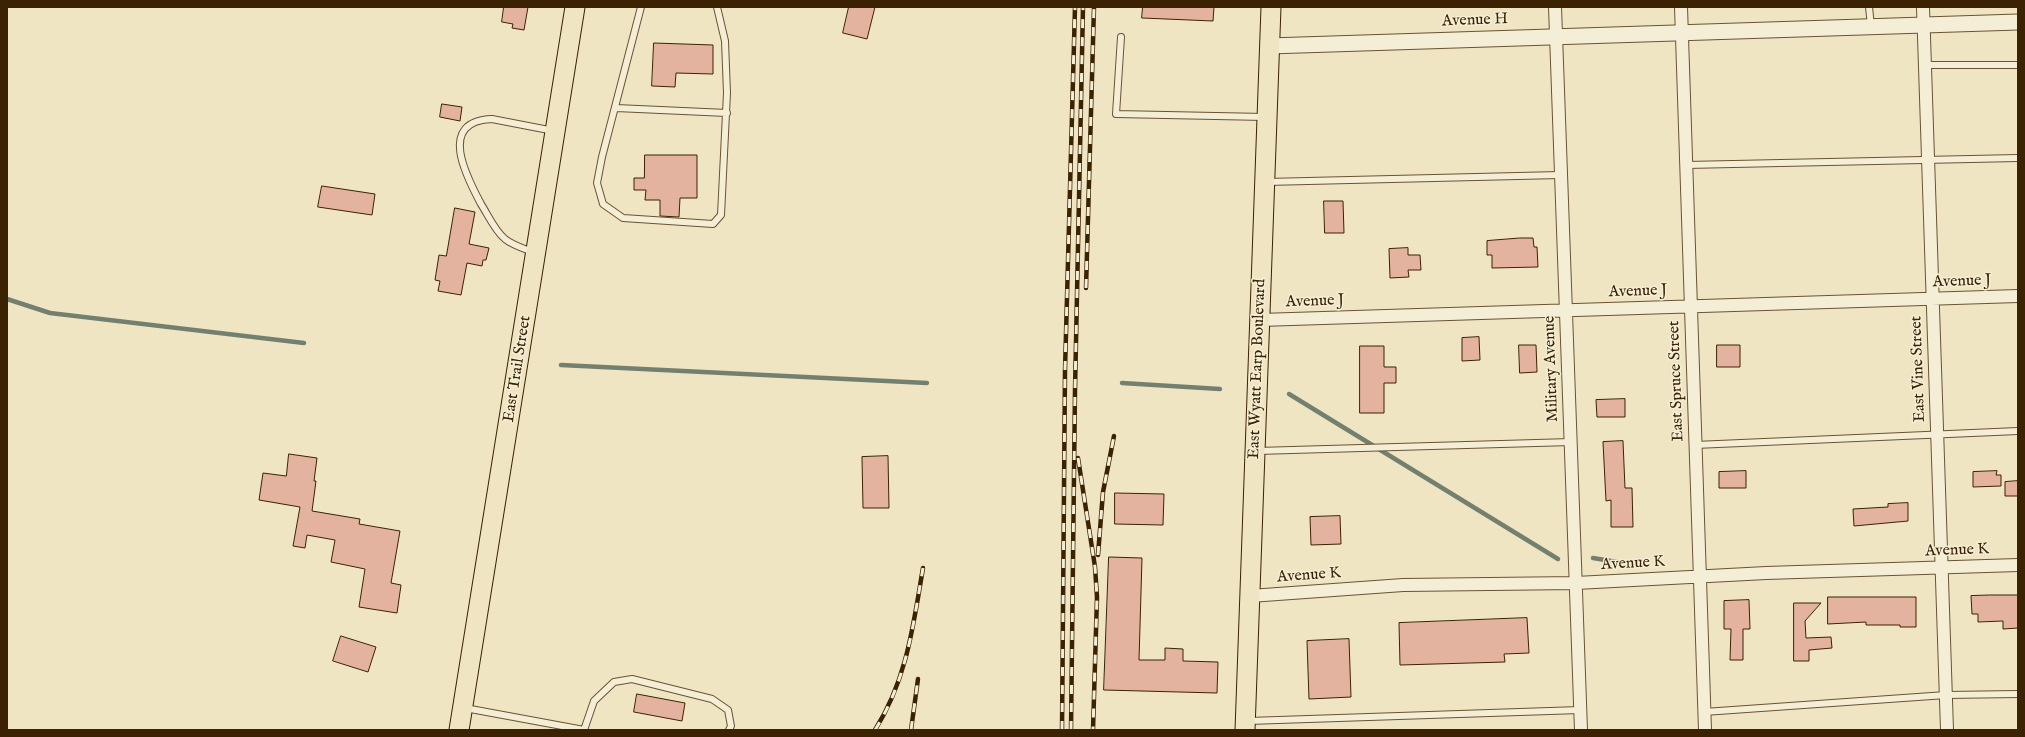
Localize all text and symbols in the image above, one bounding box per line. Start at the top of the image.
street label: Avenue H [1442,10,1508,32]
street label: Avenue J [1932,271,1992,293]
street label: East Wyatt Earp Boulevard [1245,279,1271,459]
street label: Avenue J [1608,281,1668,303]
street label: Avenue J [1285,291,1345,313]
street label: East Trail Street [500,314,536,424]
street label: Military Avenue [1541,315,1563,423]
street label: East Vine Street [1908,315,1930,423]
street label: East Spruce Street [1665,320,1689,442]
street label: Avenue K [1925,540,1989,562]
street label: Avenue K [1601,553,1665,575]
street label: Avenue K [1276,564,1342,588]

